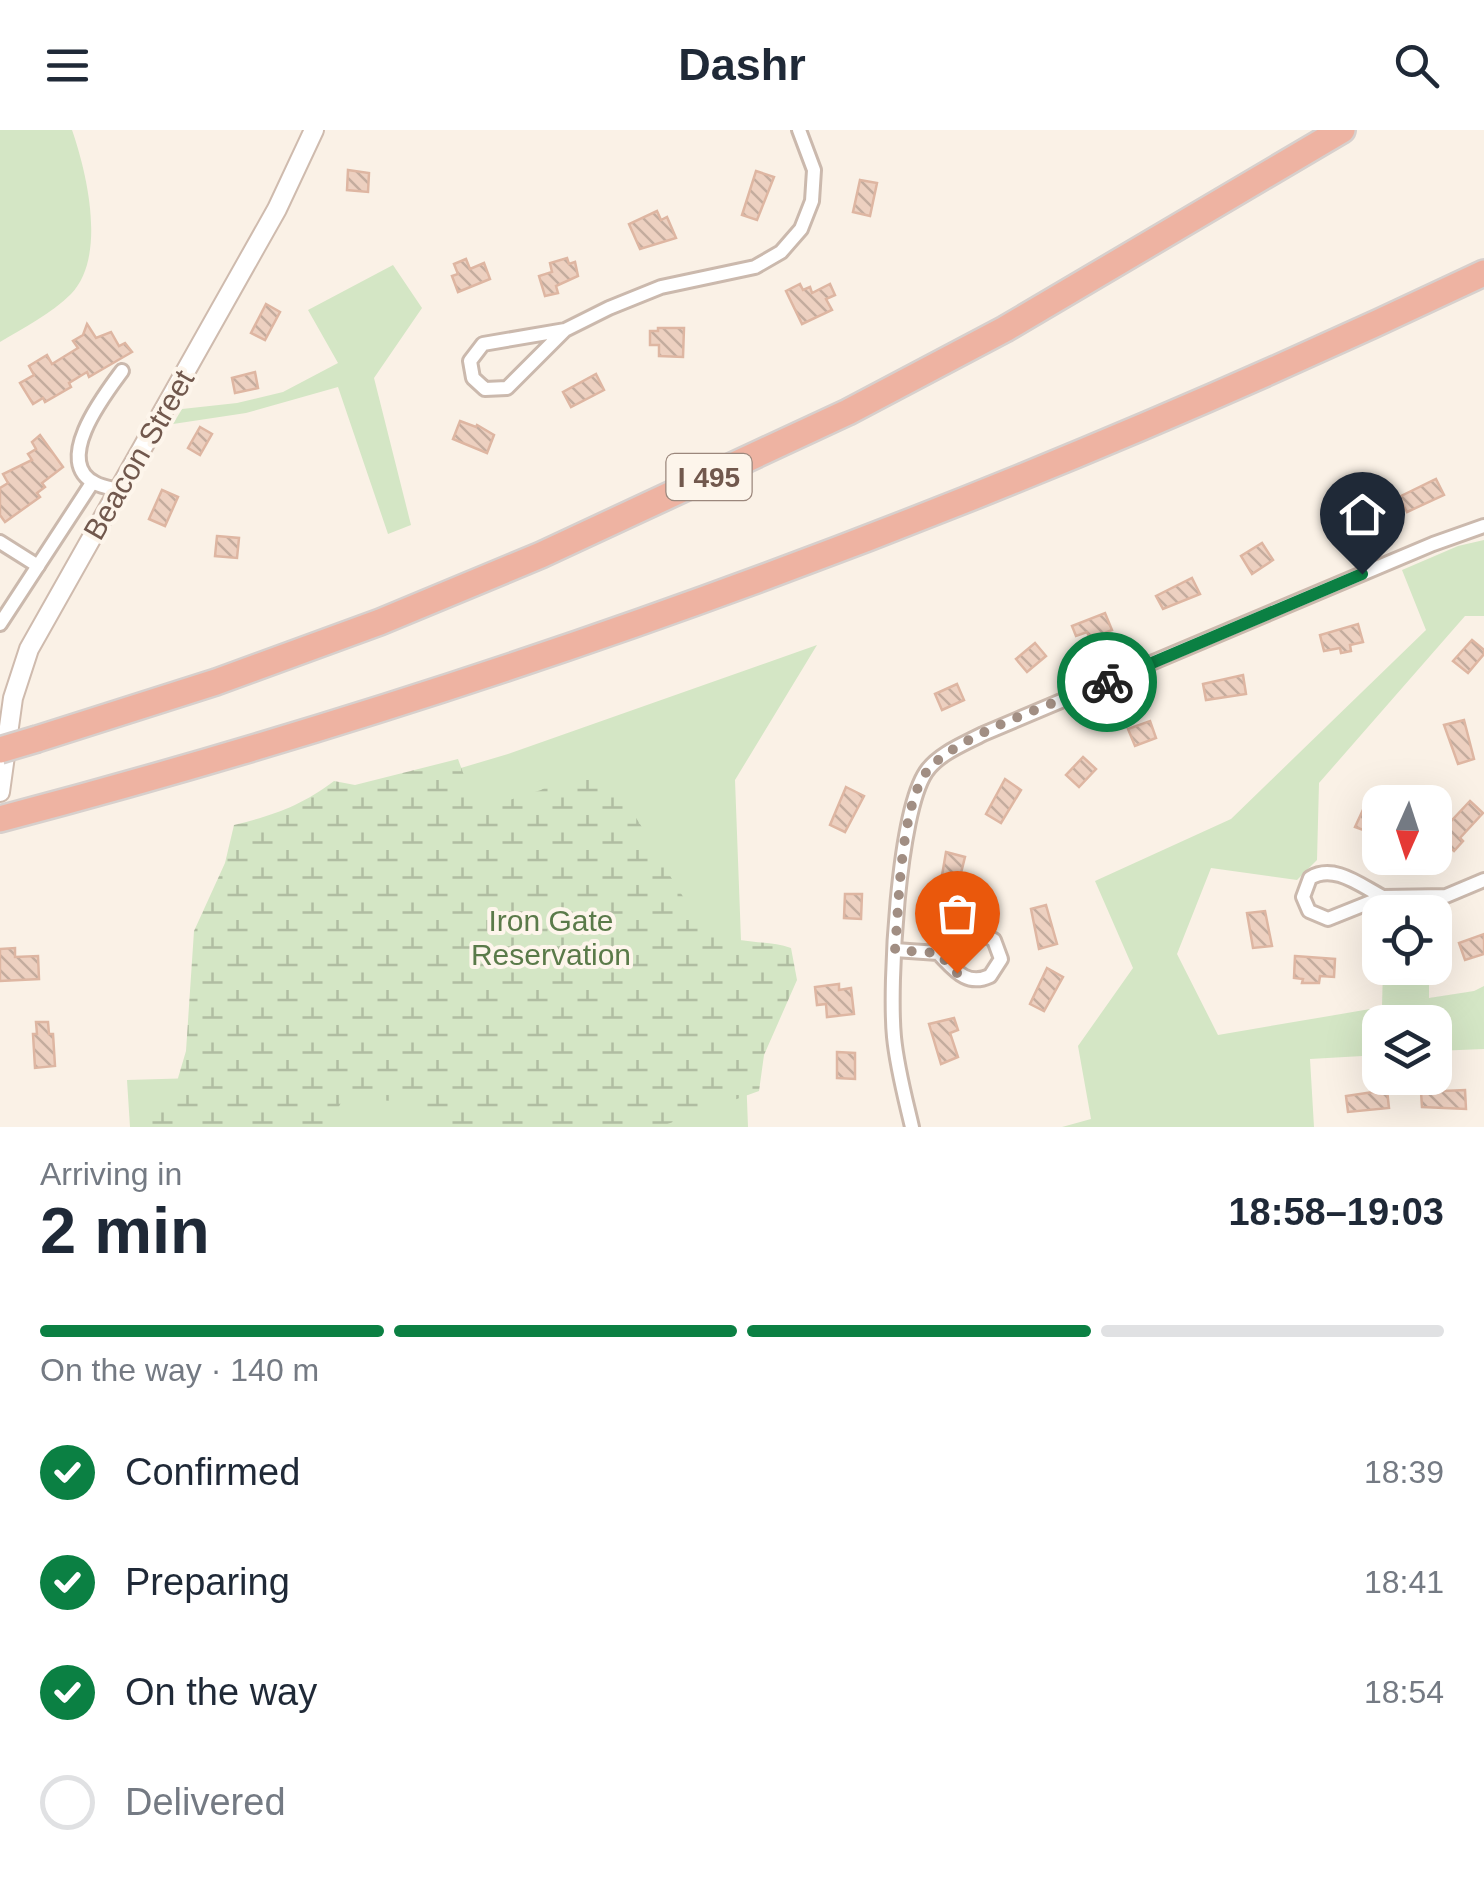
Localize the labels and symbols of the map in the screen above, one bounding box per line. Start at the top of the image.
street label: Beacon Street [77,364,201,545]
road number: I 495 [666,454,752,500]
pin [1320,472,1405,575]
courier [1057,632,1157,732]
north arrow [1362,785,1452,875]
pin [915,871,1000,974]
park label: Iron Gate Reservation [471,904,631,971]

